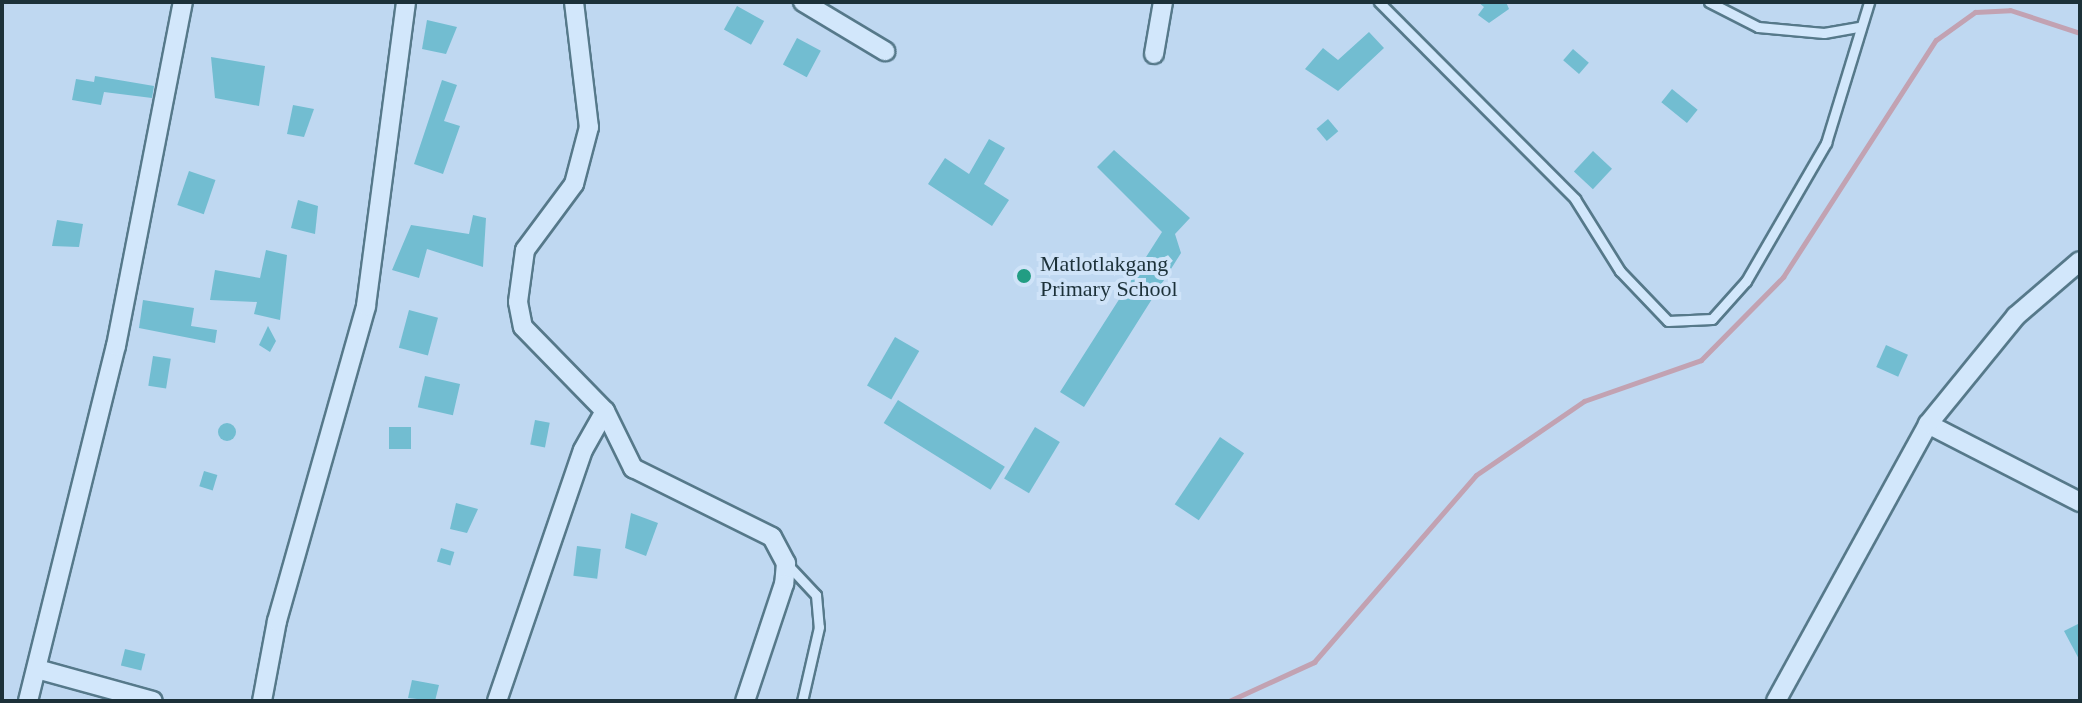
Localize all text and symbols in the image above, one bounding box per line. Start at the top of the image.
place label: Matlotlakgang Primary School [1040,250,1177,302]
marker: Matlotlakgang Primary School [1015,267,1033,285]

